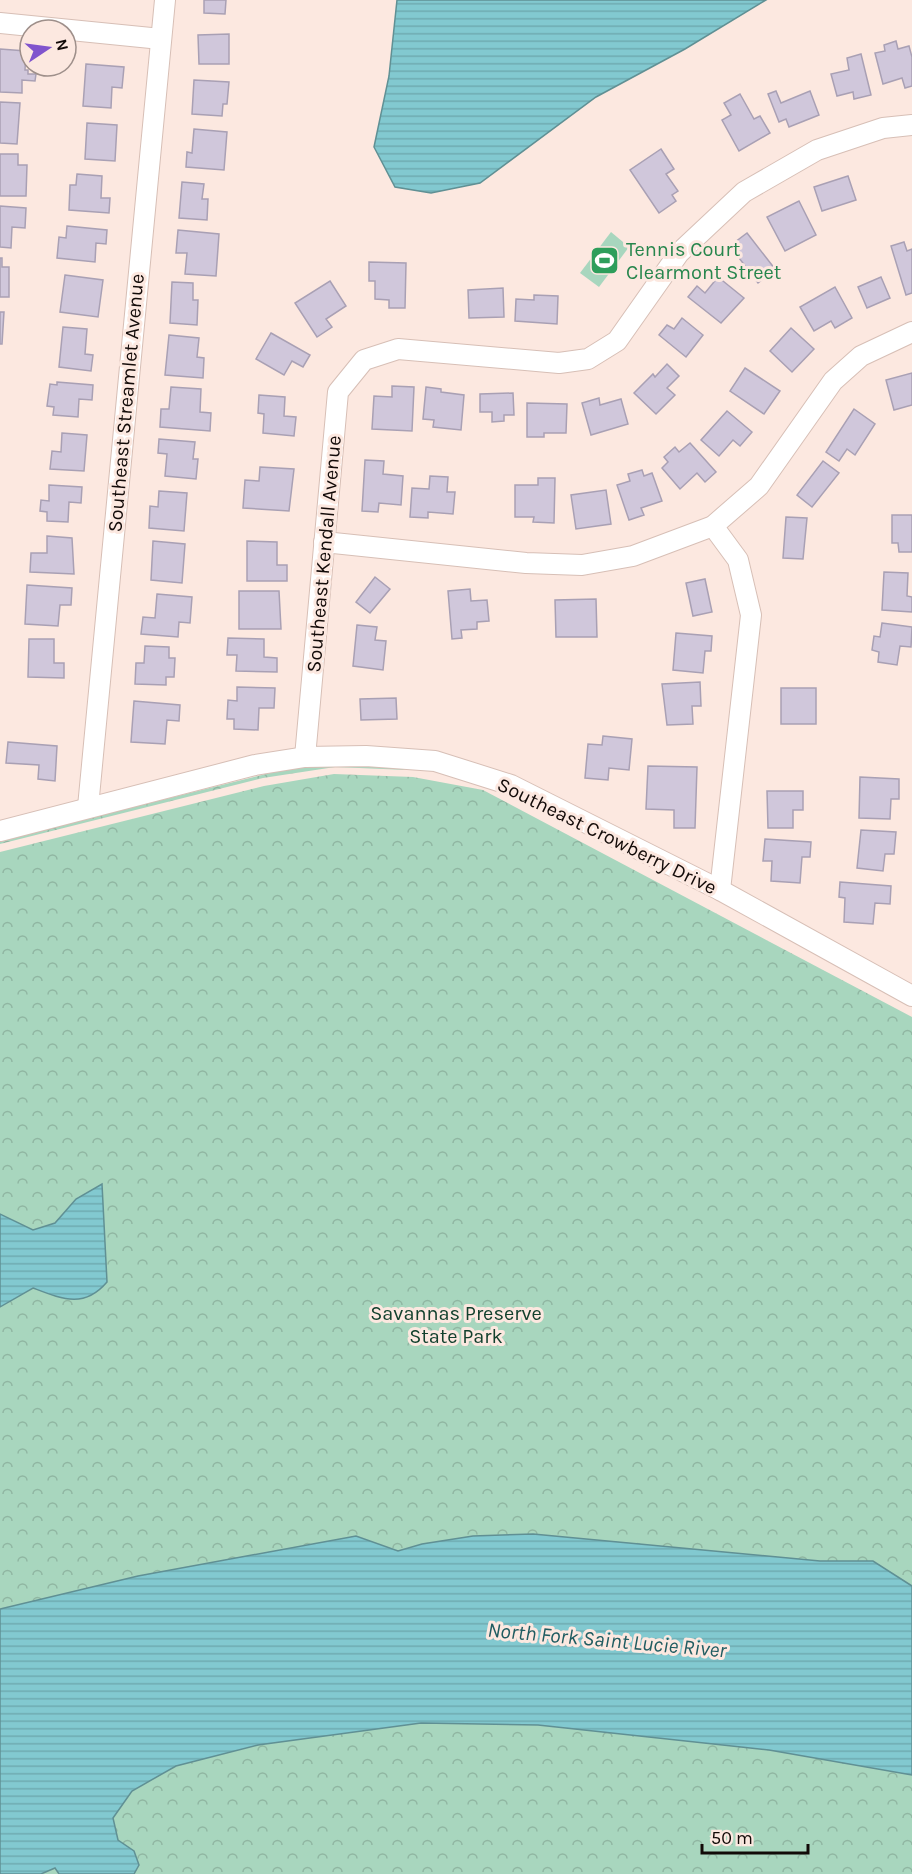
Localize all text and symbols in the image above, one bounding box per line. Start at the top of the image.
north arrow [18,18,78,78]
text: N [52,37,73,52]
place label: Tennis Court Clearmont Street [626,238,782,284]
sports icon: Tennis Court Clearmont Street [589,244,621,276]
street label: Southeast Streamlet Avenue [103,273,149,533]
street label: Southeast Kendall Avenue [302,434,346,674]
street label: Southeast Crowberry Drive [494,773,720,899]
park label: Savannas Preserve State Park [370,1302,542,1348]
water label: North Fork Saint Lucie River [487,1618,728,1662]
scale bar [702,1817,808,1855]
text: 50 m [711,1827,753,1849]

